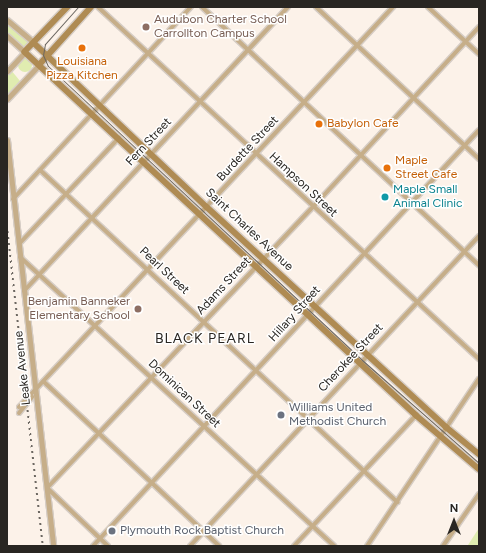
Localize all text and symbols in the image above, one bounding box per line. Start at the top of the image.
place label: Audubon Charter School Carrollton Campus [154,13,287,41]
marker: Audubon Charter School Carrollton Campus [141,22,151,32]
marker: Louisiana Pizza Kitchen [77,43,87,53]
place label: Louisiana Pizza Kitchen [46,55,118,83]
street label: Burdette Street [214,113,282,185]
street label: Fern Street [123,115,175,169]
place label: Babylon Cafe [327,117,399,131]
marker: Babylon Cafe [314,119,324,129]
street label: Hampson Street [266,150,340,220]
place label: Maple Street Cafe [395,154,457,182]
marker: Maple Street Cafe [382,163,392,173]
place label: Maple Small Animal Clinic [393,183,463,211]
street label: Saint Charles Avenue [202,186,296,274]
marker: Maple Small Animal Clinic [380,192,390,202]
street label: Pearl Street [136,244,192,298]
street label: Adams Street [194,254,254,318]
street label: Hillary Street [266,283,324,345]
place label: Benjamin Banneker Elementary School [28,295,130,323]
marker: Benjamin Banneker Elementary School [133,304,143,314]
street label: Cherokee Street [316,321,386,395]
street label: Leake Avenue [12,330,34,406]
district label: BLACK PEARL [155,331,255,347]
street label: Dominican Street [145,357,223,431]
place label: Williams United Methodist Church [289,401,386,429]
marker: Williams United Methodist Church [276,410,286,420]
north arrow [434,501,474,541]
text: N [450,502,458,515]
place label: Plymouth Rock Baptist Church [120,524,284,538]
marker: Plymouth Rock Baptist Church [107,526,117,536]

